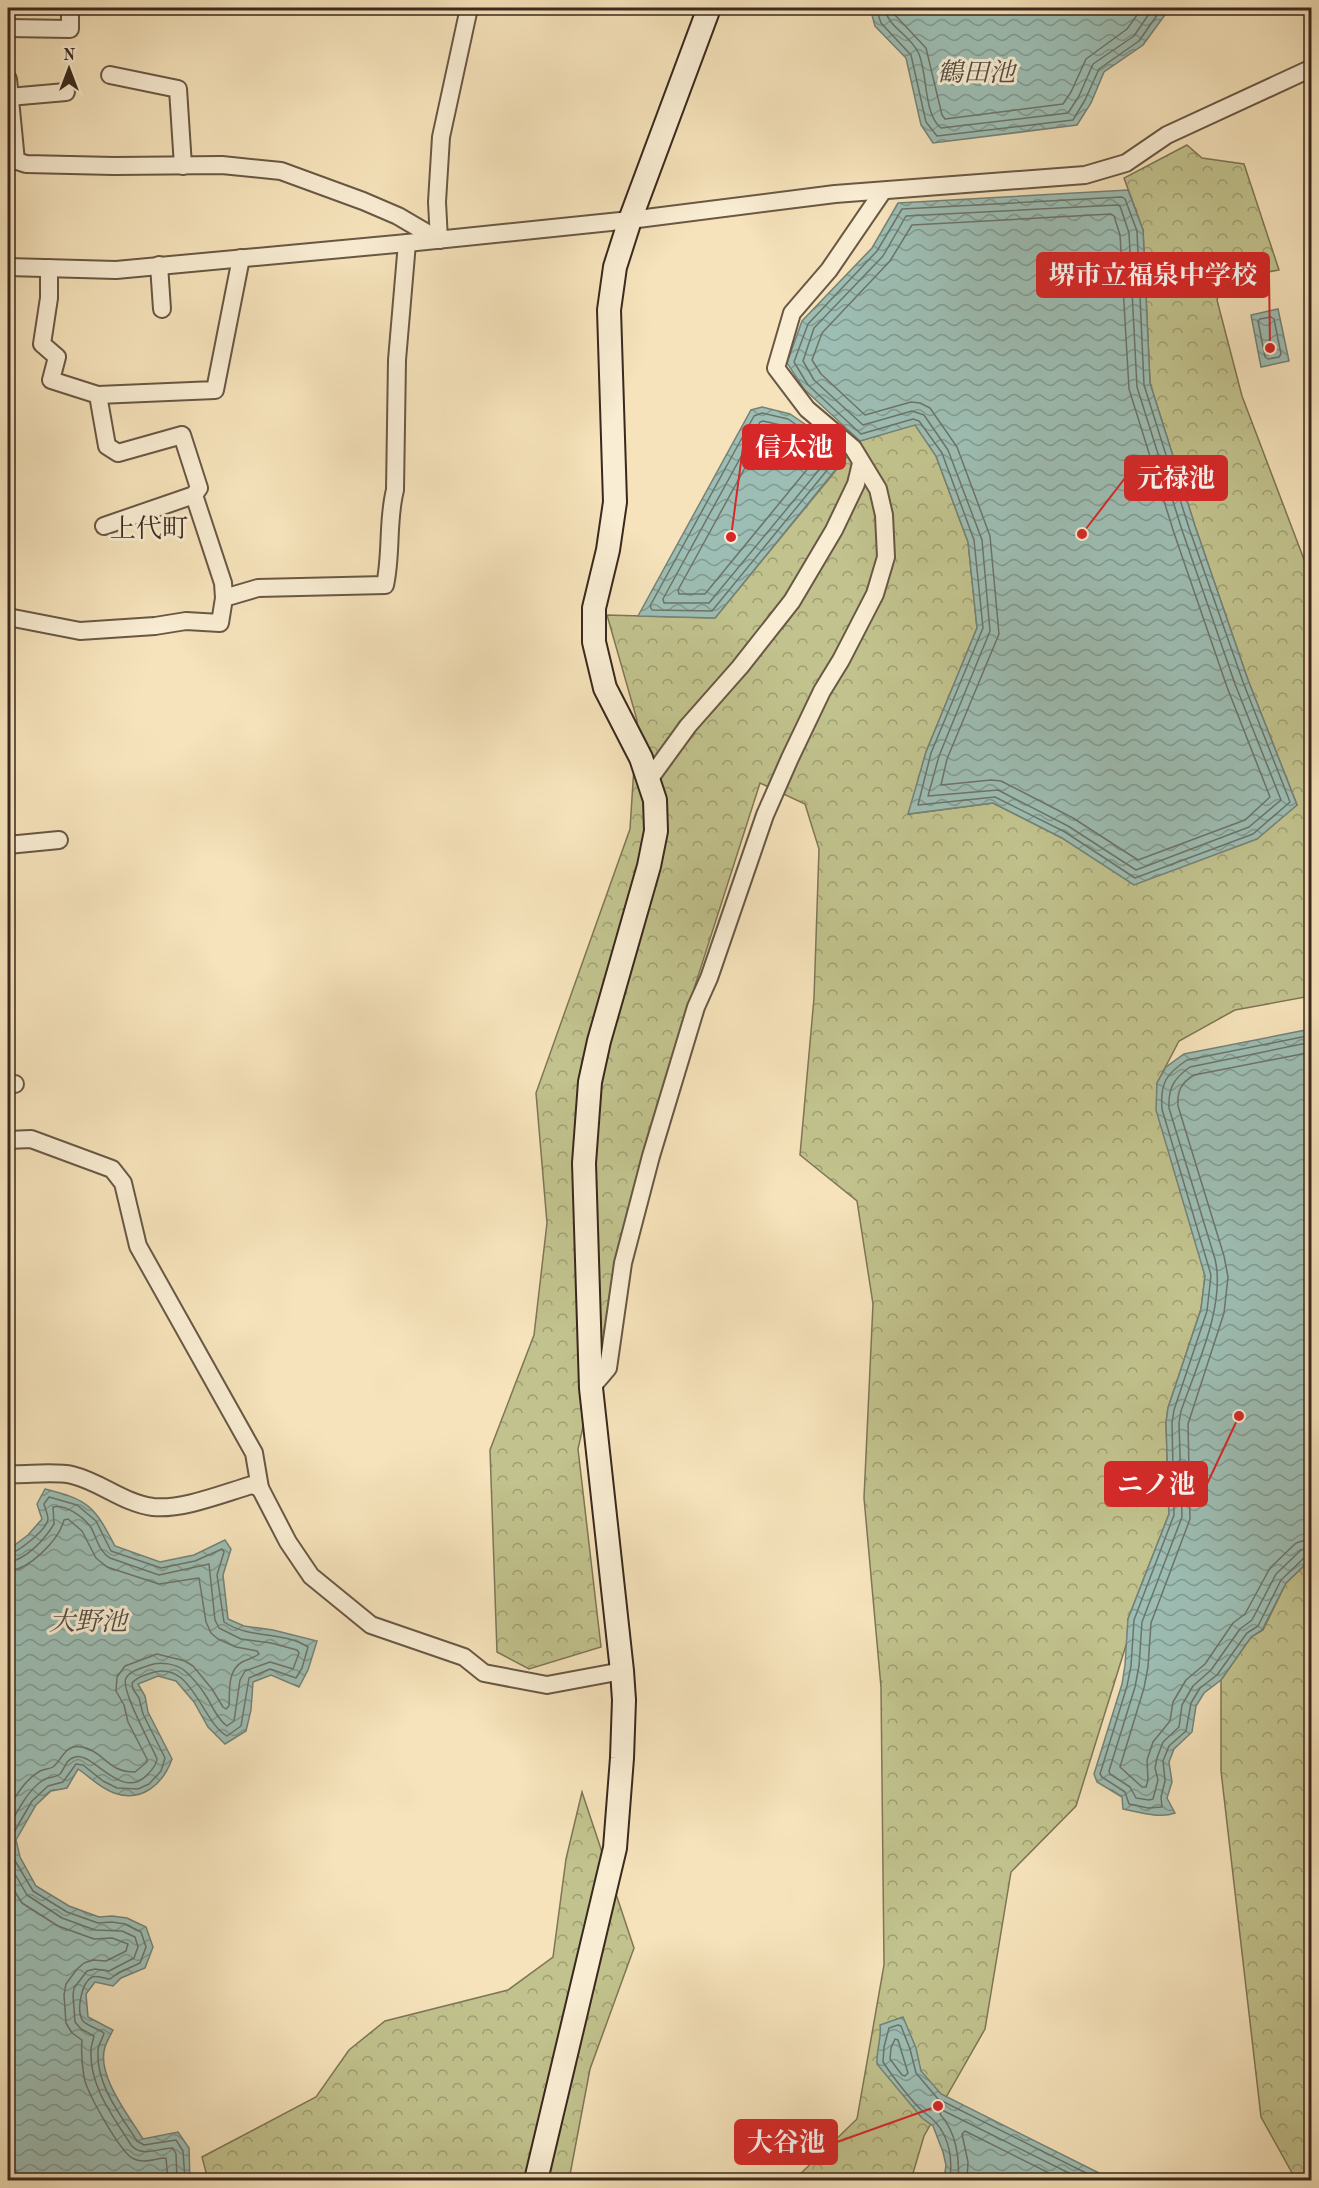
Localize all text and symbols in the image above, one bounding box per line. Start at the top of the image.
north arrow [39,39,99,99]
text: N [63,48,76,64]
water label: 鶴田池 [937,59,1018,87]
callout: 堺市立福泉中学校 [1037,253,1269,297]
text: 堺市立福泉中学校 [1049,261,1257,290]
callout: 信太池 [743,425,845,469]
text: 信太池 [755,433,833,462]
callout: 元禄池 [1125,456,1227,500]
text: 元禄池 [1137,464,1215,493]
district label: 上代町 [110,515,188,543]
callout: ニノ池 [1105,1462,1207,1506]
text: ニノ池 [1117,1470,1195,1499]
water label: 大野池 [49,1608,130,1636]
callout: 大谷池 [735,2120,837,2164]
text: 大谷池 [747,2128,825,2157]

